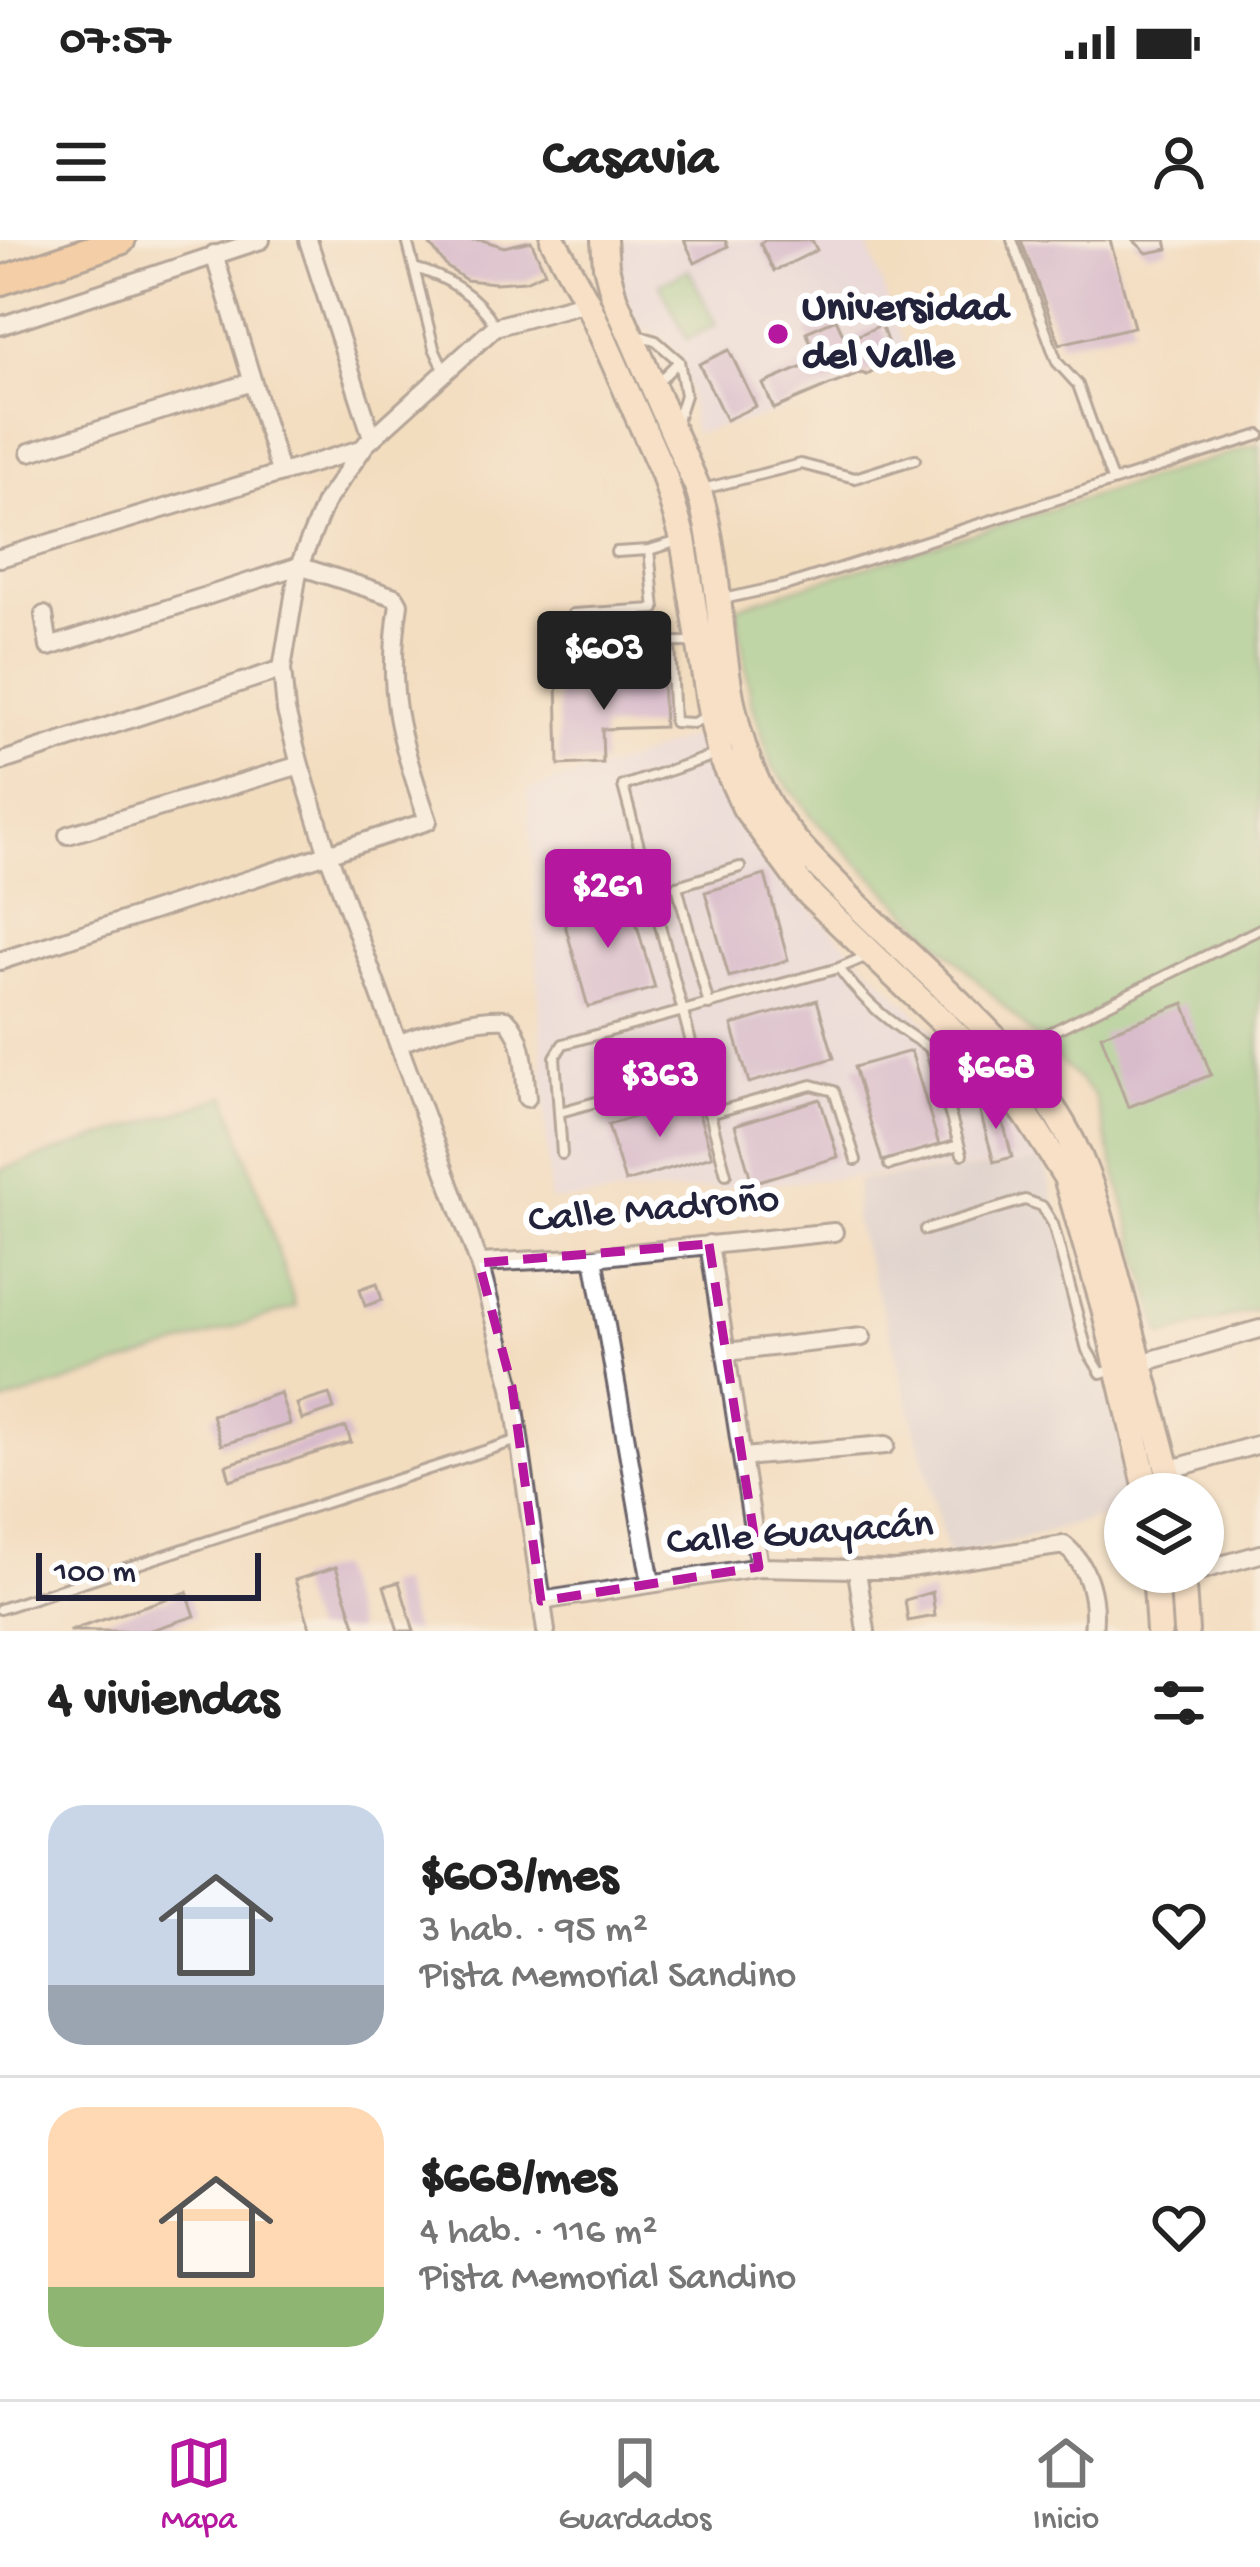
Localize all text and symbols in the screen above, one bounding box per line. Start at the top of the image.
text: 07:57 [60,16,170,69]
icon: menu [48,129,114,195]
icon: person [1146,129,1212,195]
text: Casavia [543,130,717,194]
place label: Universidad del Valle [802,286,1012,383]
marker: Universidad del Valle [765,321,791,347]
pin: $603 [533,611,675,713]
text: $603 [564,627,644,673]
pin: $261 [537,849,679,951]
text: $261 [572,865,644,911]
pin: $668 [925,1030,1067,1132]
pin: $363 [589,1038,731,1140]
text: $668 [957,1046,1035,1092]
text: $363 [621,1054,699,1100]
street label: Calle Madroño [526,1177,782,1247]
map controls [1104,1473,1224,1593]
button: layers [1104,1473,1224,1593]
street label: Calle Guayacán [665,1502,935,1570]
scale bar [36,1547,261,1600]
text: 100 m [54,1555,136,1593]
icon: filters [1146,1670,1212,1736]
text: 4 viviendas [48,1673,279,1733]
text: $603/mes [420,1849,618,1909]
icon: home [144,1853,288,1997]
icon: heart [1146,1892,1212,1958]
text: 3 hab. · 95 m² [420,1909,648,1955]
text: Pista Memorial Sandino [420,1955,796,2001]
text: $668/mes [420,2151,616,2211]
icon: home [144,2155,288,2299]
icon: heart [1146,2194,1212,2260]
text: 4 hab. · 116 m² [420,2211,657,2257]
text: Pista Memorial Sandino [420,2257,796,2303]
tab: Mapa [161,2430,237,2540]
tab: Guardados [558,2430,711,2540]
tab: Inicio [1033,2430,1099,2540]

